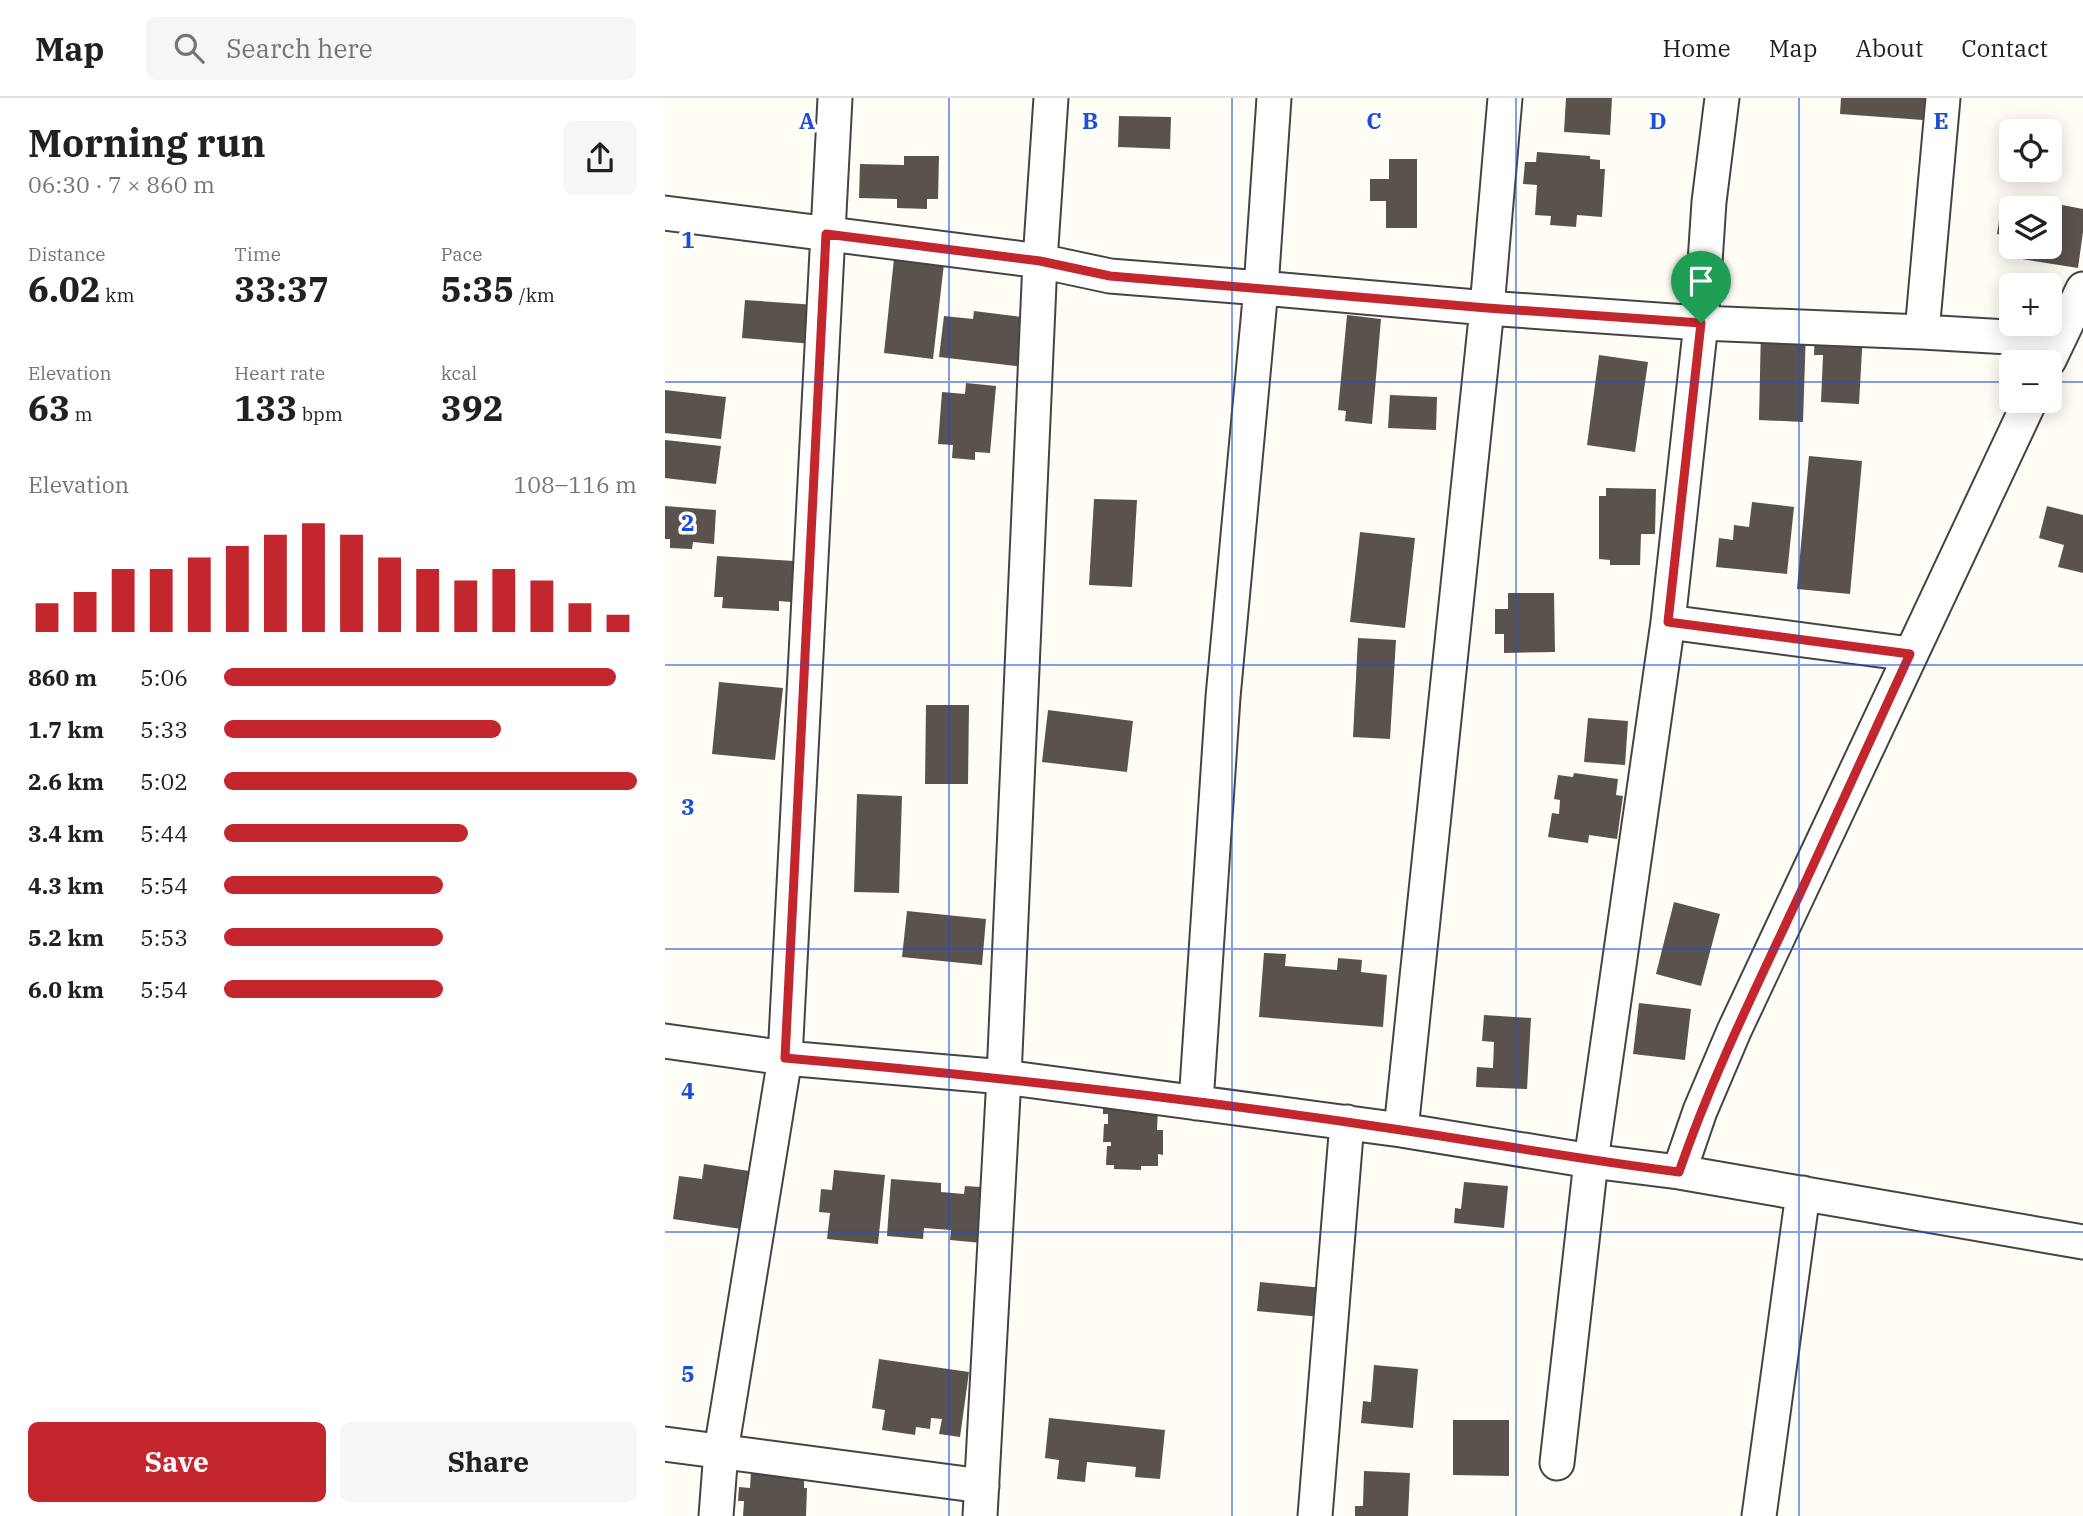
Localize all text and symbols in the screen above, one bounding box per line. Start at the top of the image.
search box [146,17,636,80]
text: Map [35,27,104,70]
icon: search [170,29,208,67]
text: Search here [226,31,373,65]
text: Home [1663,32,1731,64]
text: Map [1769,32,1817,64]
text: About [1855,32,1923,64]
text: Contact [1961,32,2048,64]
text: A [799,105,815,135]
text: B [1082,105,1098,135]
text: C [1366,105,1382,135]
text: D [1649,105,1667,135]
text: E [1933,105,1949,135]
text: Morning run [28,118,266,167]
map controls [1999,119,2062,413]
button: locate [1999,119,2062,182]
button: share [563,121,637,195]
text: 06:30 · 7 × 860 m [28,169,215,199]
button: layers [1999,196,2062,259]
text: 1 [681,224,695,254]
text: Distance [28,242,106,266]
text: Time [234,242,281,266]
text: Pace [441,242,482,266]
pin [1671,251,1731,323]
icon: arrive [1682,262,1720,300]
text: 6.02 [28,266,101,312]
text: 33:37 [234,266,329,312]
text: 5:35 [441,266,514,312]
button: + [1999,273,2062,336]
text: km [101,283,135,307]
text: /km [514,283,555,307]
button: − [1999,350,2062,413]
text: Elevation [28,361,112,385]
text: Heart rate [234,361,325,385]
text: kcal [441,361,477,385]
text: 63 [28,385,70,431]
text: 133 [234,385,297,431]
text: 392 [441,385,504,431]
text: m [70,402,93,426]
text: bpm [297,402,343,426]
text: Elevation [28,469,129,499]
text: 108–116 m [513,469,637,499]
text: 2 [681,507,695,537]
text: 860 m [28,662,97,692]
text: 5:06 [140,662,188,692]
text: 1.7 km [28,714,104,744]
text: 5:33 [140,714,188,744]
text: 2.6 km [28,766,104,796]
text: 5:02 [140,766,188,796]
text: 3 [681,791,695,821]
text: 3.4 km [28,818,104,848]
text: 5:44 [140,818,188,848]
text: 4.3 km [28,870,104,900]
text: 5:54 [140,870,188,900]
text: 5.2 km [28,922,104,952]
text: 5:53 [140,922,188,952]
text: 6.0 km [28,974,104,1004]
text: 5:54 [140,974,188,1004]
text: 4 [681,1075,695,1105]
text: 5 [681,1358,695,1388]
button: Save [28,1422,326,1502]
button: Share [340,1422,637,1502]

